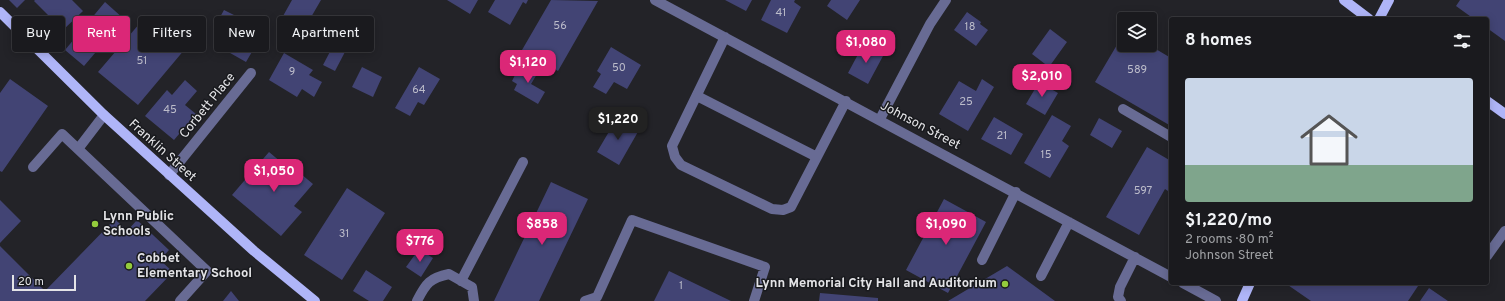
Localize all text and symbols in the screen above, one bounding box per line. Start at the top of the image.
house number: 41 [776,6,786,20]
map controls [1117,12,1157,52]
button: layers [1117,12,1157,52]
chip: Buy [12,16,65,52]
chip: Rent [73,16,130,52]
chip: Filters [138,16,206,52]
chip: New [214,16,269,52]
chip: Apartment [277,16,374,52]
house number: 56 [553,19,567,33]
house number: 18 [965,20,975,34]
pin: $1,080 [833,30,899,64]
text: 8 homes [1185,30,1252,52]
icon: filters [1451,30,1473,52]
text: $1,080 [845,35,887,51]
pin: $1,120 [495,50,561,84]
house number: 51 [137,54,147,68]
text: $1,120 [509,55,547,71]
house number: 50 [612,61,626,75]
house number: 589 [1127,63,1147,77]
pin: $2,010 [1009,64,1075,98]
house number: 9 [289,65,295,79]
text: $2,010 [1021,69,1063,85]
street label: Corbett Place [177,70,239,142]
house number: 64 [412,83,426,97]
house number: 25 [959,95,973,109]
street label: Johnson Street [877,98,963,154]
house number: 45 [163,103,177,117]
icon: home [1293,104,1365,176]
pin: $1,220 [585,107,651,141]
text: $1,220 [598,112,638,128]
street label: Franklin Street [125,117,199,186]
house number: 21 [997,129,1007,143]
house number: 15 [1041,148,1052,162]
pin: $1,050 [241,159,307,193]
text: $1,050 [253,164,295,180]
house number: 597 [1134,184,1153,198]
place label: Lynn Public Schools [103,209,174,240]
text: $1,220/mo [1185,210,1272,232]
pin: $858 [518,212,566,246]
pin: $1,090 [913,212,979,246]
text: $858 [526,217,558,233]
text: $1,090 [925,217,967,233]
marker: Lynn Public Schools [90,219,100,229]
house number: 31 [339,227,349,241]
pin: $776 [396,229,444,263]
text: 2 rooms · 80 m² [1185,232,1274,248]
text: $776 [405,234,435,250]
text: Johnson Street [1185,248,1273,264]
place label: Cobbet Elementary School [137,251,252,282]
marker: Cobbet Elementary School [124,261,134,271]
scale bar [12,273,76,292]
text: 20 m [18,275,44,289]
place label: Lynn Memorial City Hall and Auditorium [755,276,997,292]
house number: 1 [679,279,683,293]
marker: Lynn Memorial City Hall and Auditorium [1000,279,1010,289]

